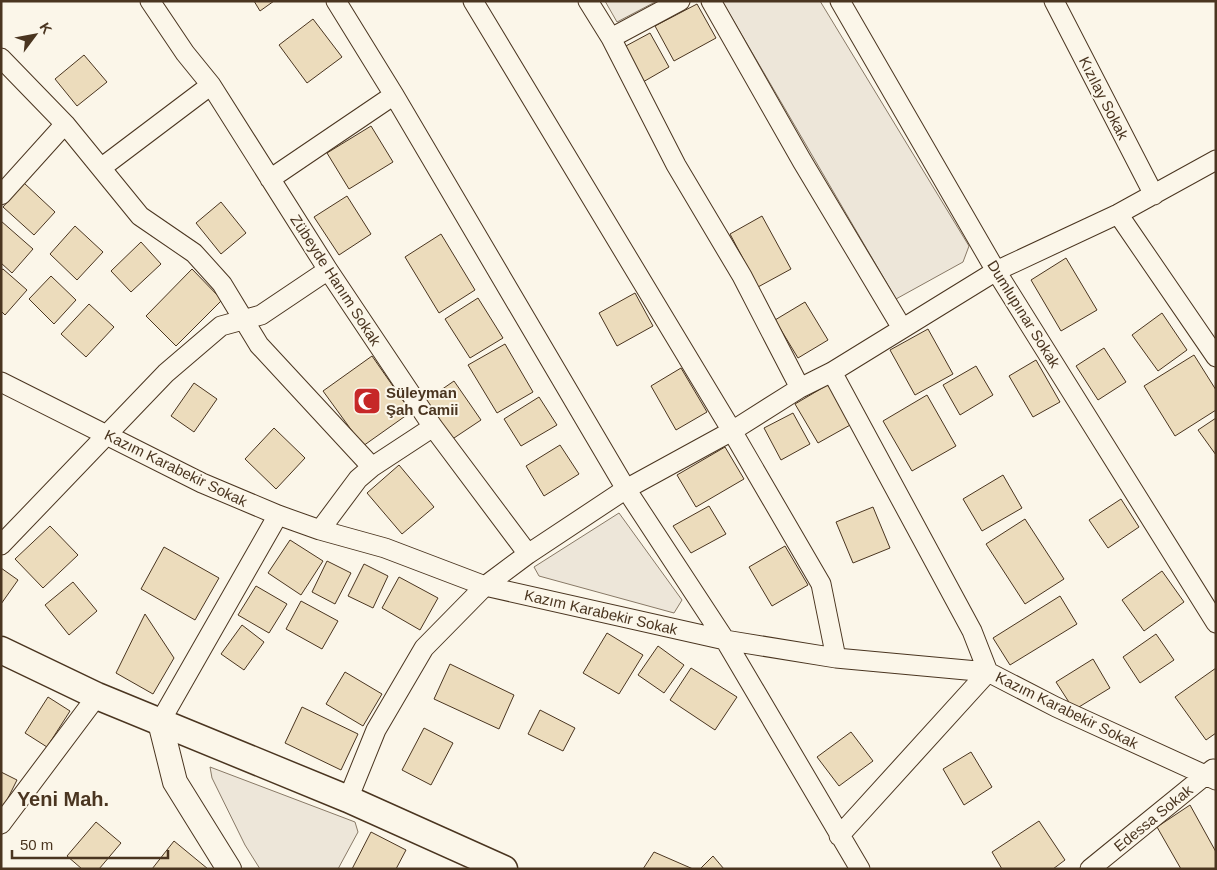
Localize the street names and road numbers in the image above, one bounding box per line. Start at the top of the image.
street label: Kızılay Sokak [1076,54,1132,143]
street label: Zübeyde Hanım Sokak [287,211,385,349]
street label: Dumlupınar Sokak [984,257,1064,371]
street label: Kazım Karabekir Sokak [102,426,251,510]
street label: Kazım Karabekir Sokak [523,586,680,638]
street label: Kazım Karabekir Sokak [993,668,1142,752]
street label: Edessa Sokak [1110,781,1196,855]

